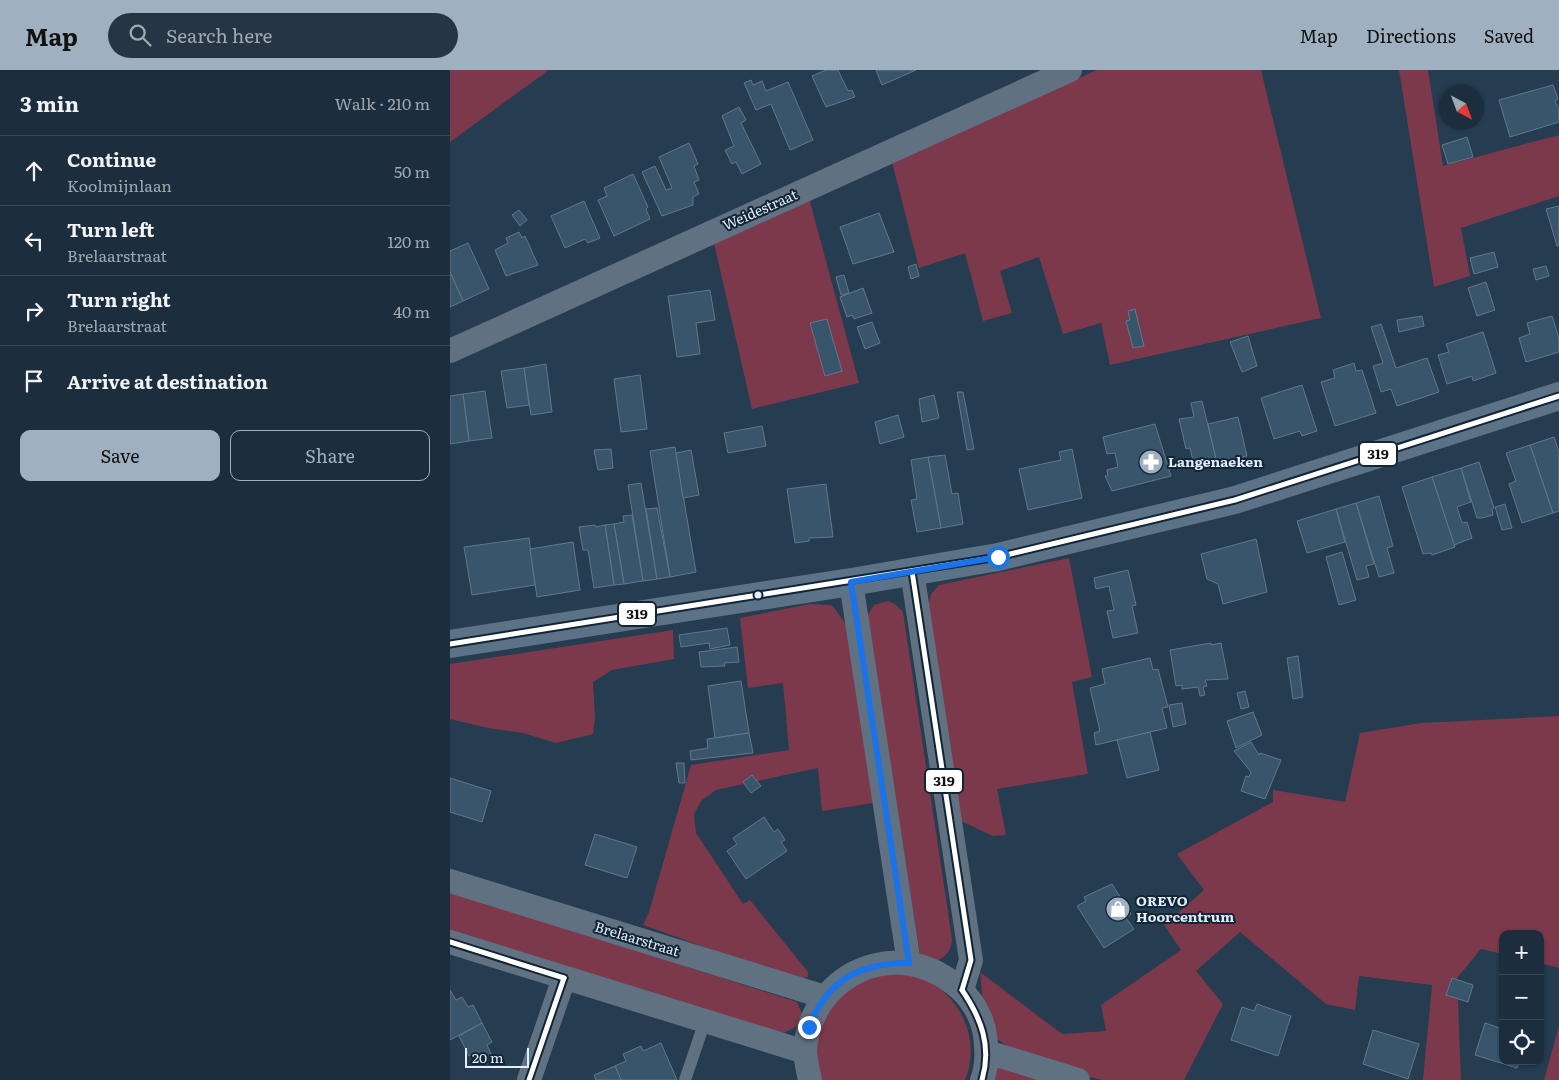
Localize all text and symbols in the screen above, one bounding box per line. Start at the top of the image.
search box [108,13,458,58]
text: Map [25,18,78,53]
icon: search [126,21,154,49]
text: Search here [166,21,272,49]
text: Map [1300,22,1338,49]
text: Directions [1366,22,1456,49]
text: Saved [1484,22,1534,49]
north arrow [1439,85,1484,130]
text: 3 min [20,87,79,118]
text: Walk · 210 m [335,91,430,115]
text: Continue [67,145,156,173]
icon: ahead [20,157,48,185]
text: 50 m [394,159,430,183]
text: Koolmijnlaan [67,173,172,197]
street label: Weidestraat [719,184,800,234]
text: Turn left [67,215,154,243]
icon: left [20,227,48,255]
text: 120 m [387,229,430,253]
text: Brelaarstraat [67,243,167,267]
text: Turn right [67,285,171,313]
icon: right [20,297,48,325]
text: 40 m [393,299,430,323]
text: Brelaarstraat [67,313,167,337]
icon: arrive [20,367,48,395]
text: Arrive at destination [67,367,268,395]
button: Save [20,430,220,481]
button: Share [230,430,430,481]
line badge: 319 [1359,442,1397,466]
text: 319 [1367,443,1389,463]
pharmacy icon: Langenaeken [1138,449,1164,475]
place label: Langenaeken [1168,451,1263,471]
route start [987,546,1010,569]
unlabelled marker [753,590,763,600]
line badge: 319 [618,602,656,626]
text: 319 [626,603,648,623]
line badge: 319 [925,769,963,793]
text: 319 [933,770,955,790]
place label: OREVO Hoorcentrum [1136,890,1234,926]
shop icon: OREVO Hoorcentrum [1105,896,1131,922]
street label: Brelaarstraat [593,916,682,961]
map controls [1499,930,1544,1065]
button: + [1499,930,1544,975]
button: − [1499,975,1544,1020]
route end [798,1016,821,1039]
button: locate [1499,1020,1544,1065]
scale bar [465,1045,529,1068]
text: 20 m [472,1047,504,1067]

